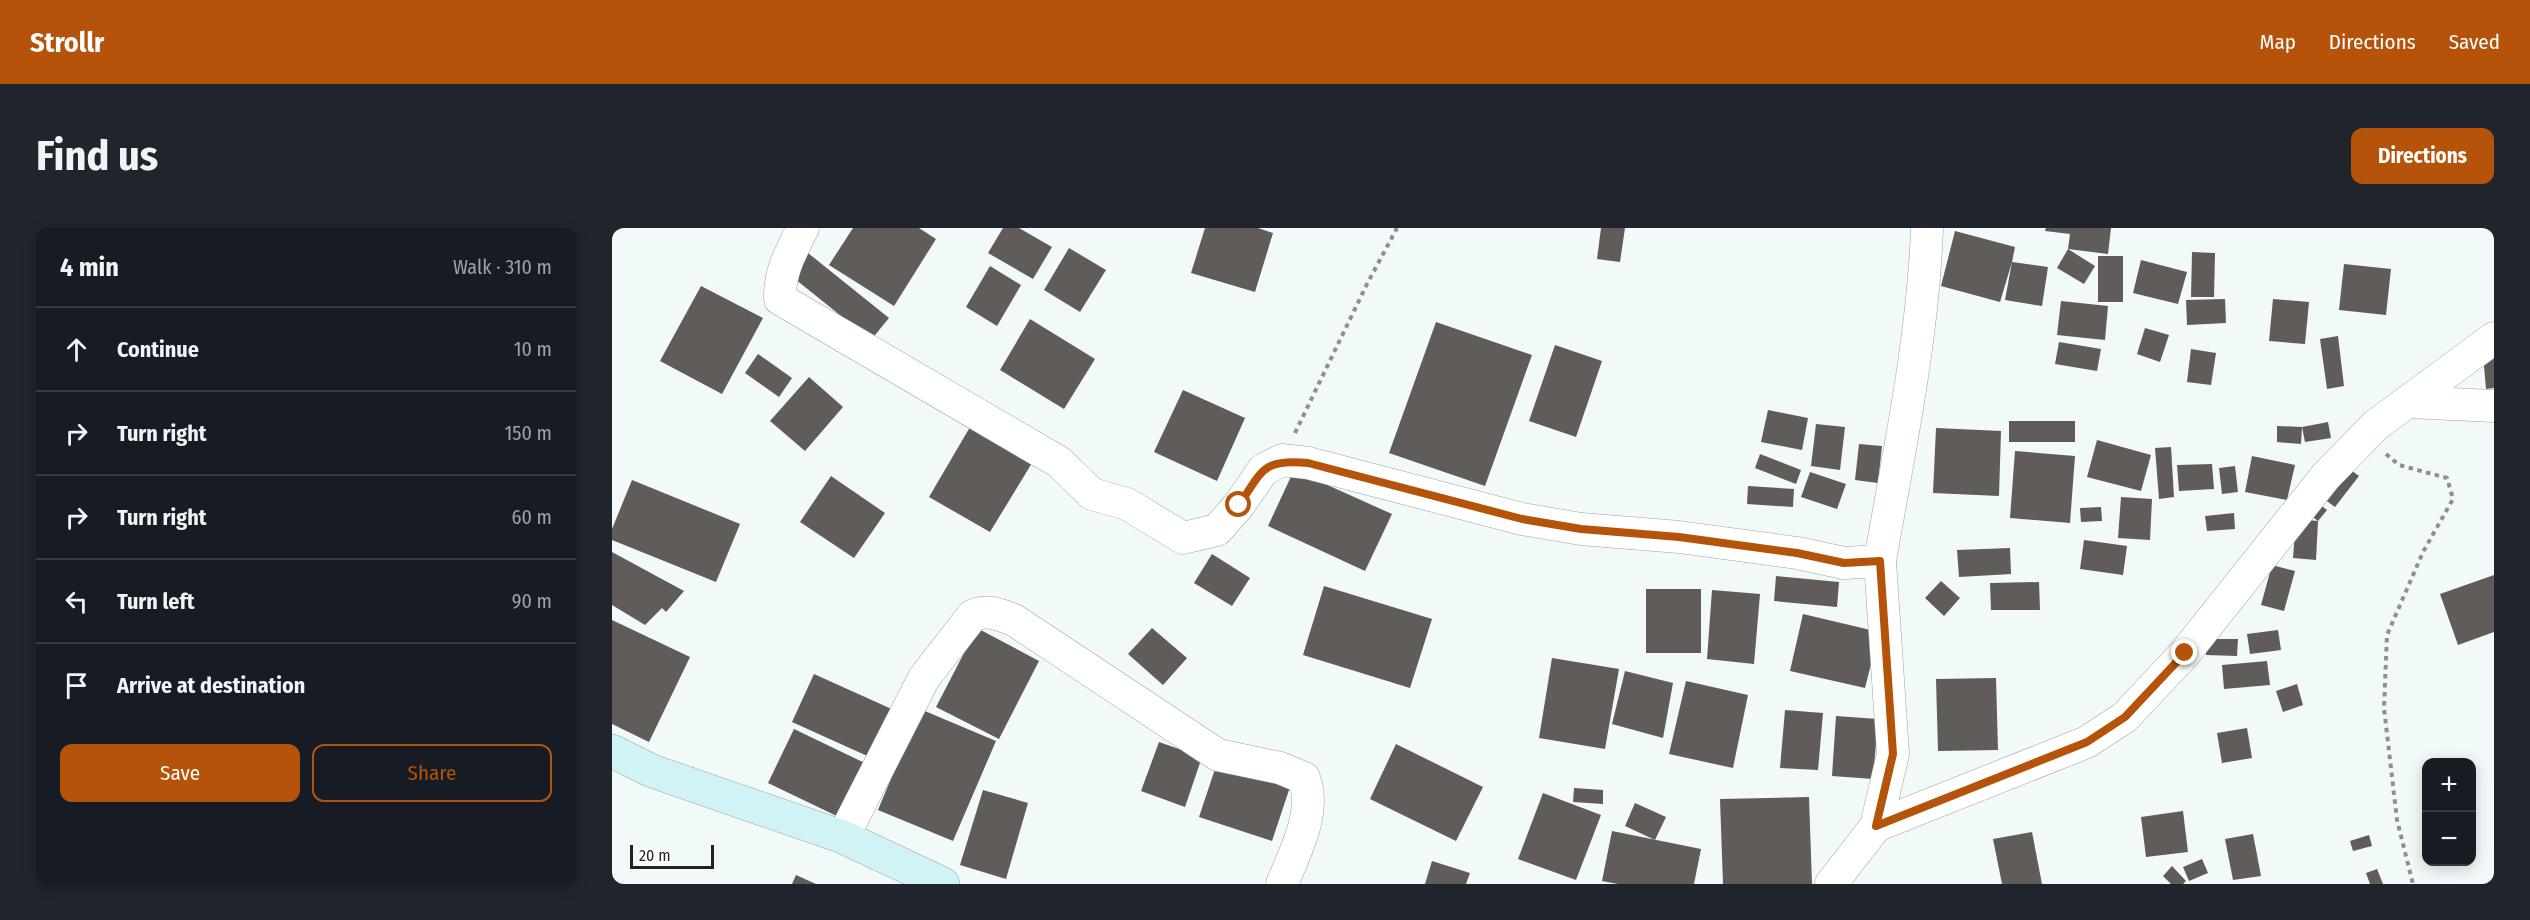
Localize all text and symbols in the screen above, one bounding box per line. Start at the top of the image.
text: Strollr [30,26,104,59]
text: Map [2259,29,2296,55]
text: Directions [2329,29,2416,55]
text: Saved [2449,29,2500,55]
button: Directions [2351,128,2494,184]
text: Find us [36,131,158,181]
text: 4 min [60,252,119,283]
text: Walk · 310 m [453,255,552,279]
icon: ahead [60,333,93,366]
text: Continue [117,336,199,363]
text: 10 m [514,337,552,361]
icon: right [60,417,93,450]
text: Turn right [117,420,206,447]
text: 150 m [505,421,552,445]
route start [1225,491,1251,517]
icon: right [60,501,93,534]
text: Turn right [117,504,206,531]
text: 60 m [512,505,552,529]
icon: left [60,585,93,618]
text: Turn left [117,588,195,615]
text: 90 m [512,589,552,613]
route end [2171,639,2197,665]
icon: arrive [60,669,93,702]
text: Arrive at destination [117,672,305,699]
button: Save [60,744,300,802]
button: Share [312,744,552,802]
map controls [2422,758,2476,866]
button: + [2422,758,2476,812]
button: − [2422,812,2476,866]
scale bar [630,842,714,870]
text: 20 m [639,846,670,865]

